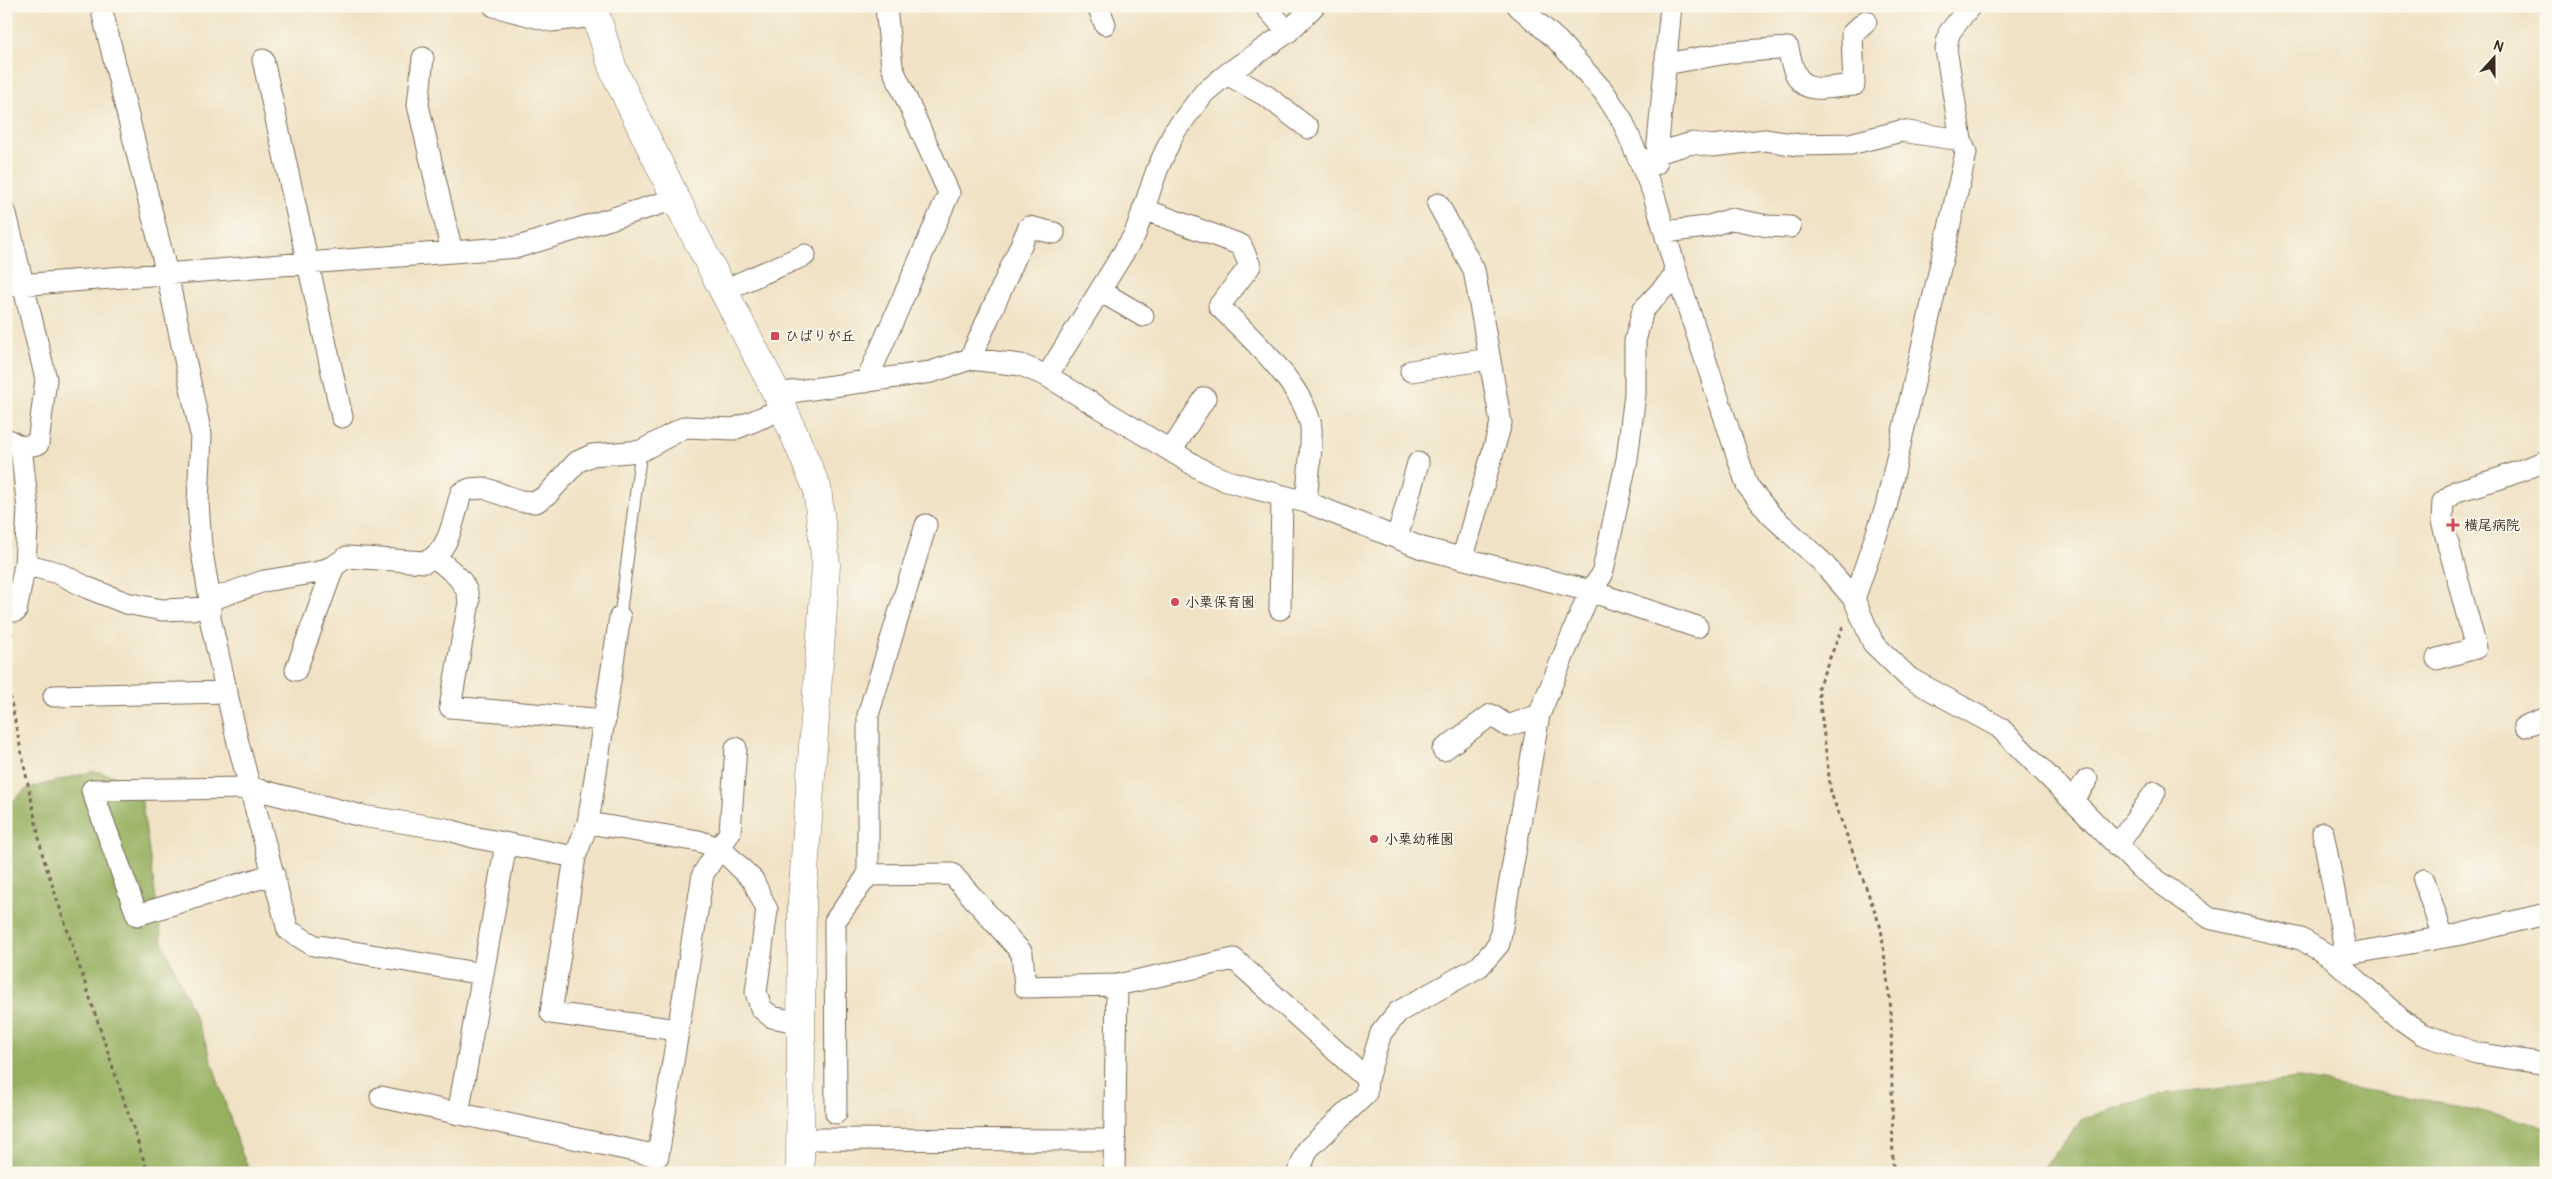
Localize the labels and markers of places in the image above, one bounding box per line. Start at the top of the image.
place label: ひばりが丘 [785,328,855,345]
marker: ひばりが丘 [769,330,781,342]
place label: 横尾病院 [2464,517,2520,534]
marker: 横尾病院 [2446,518,2460,532]
place label: 小栗保育園 [1185,594,1255,611]
marker: 小栗保育園 [1169,596,1181,608]
place label: 小栗幼稚園 [1384,831,1454,848]
marker: 小栗幼稚園 [1368,833,1380,845]

